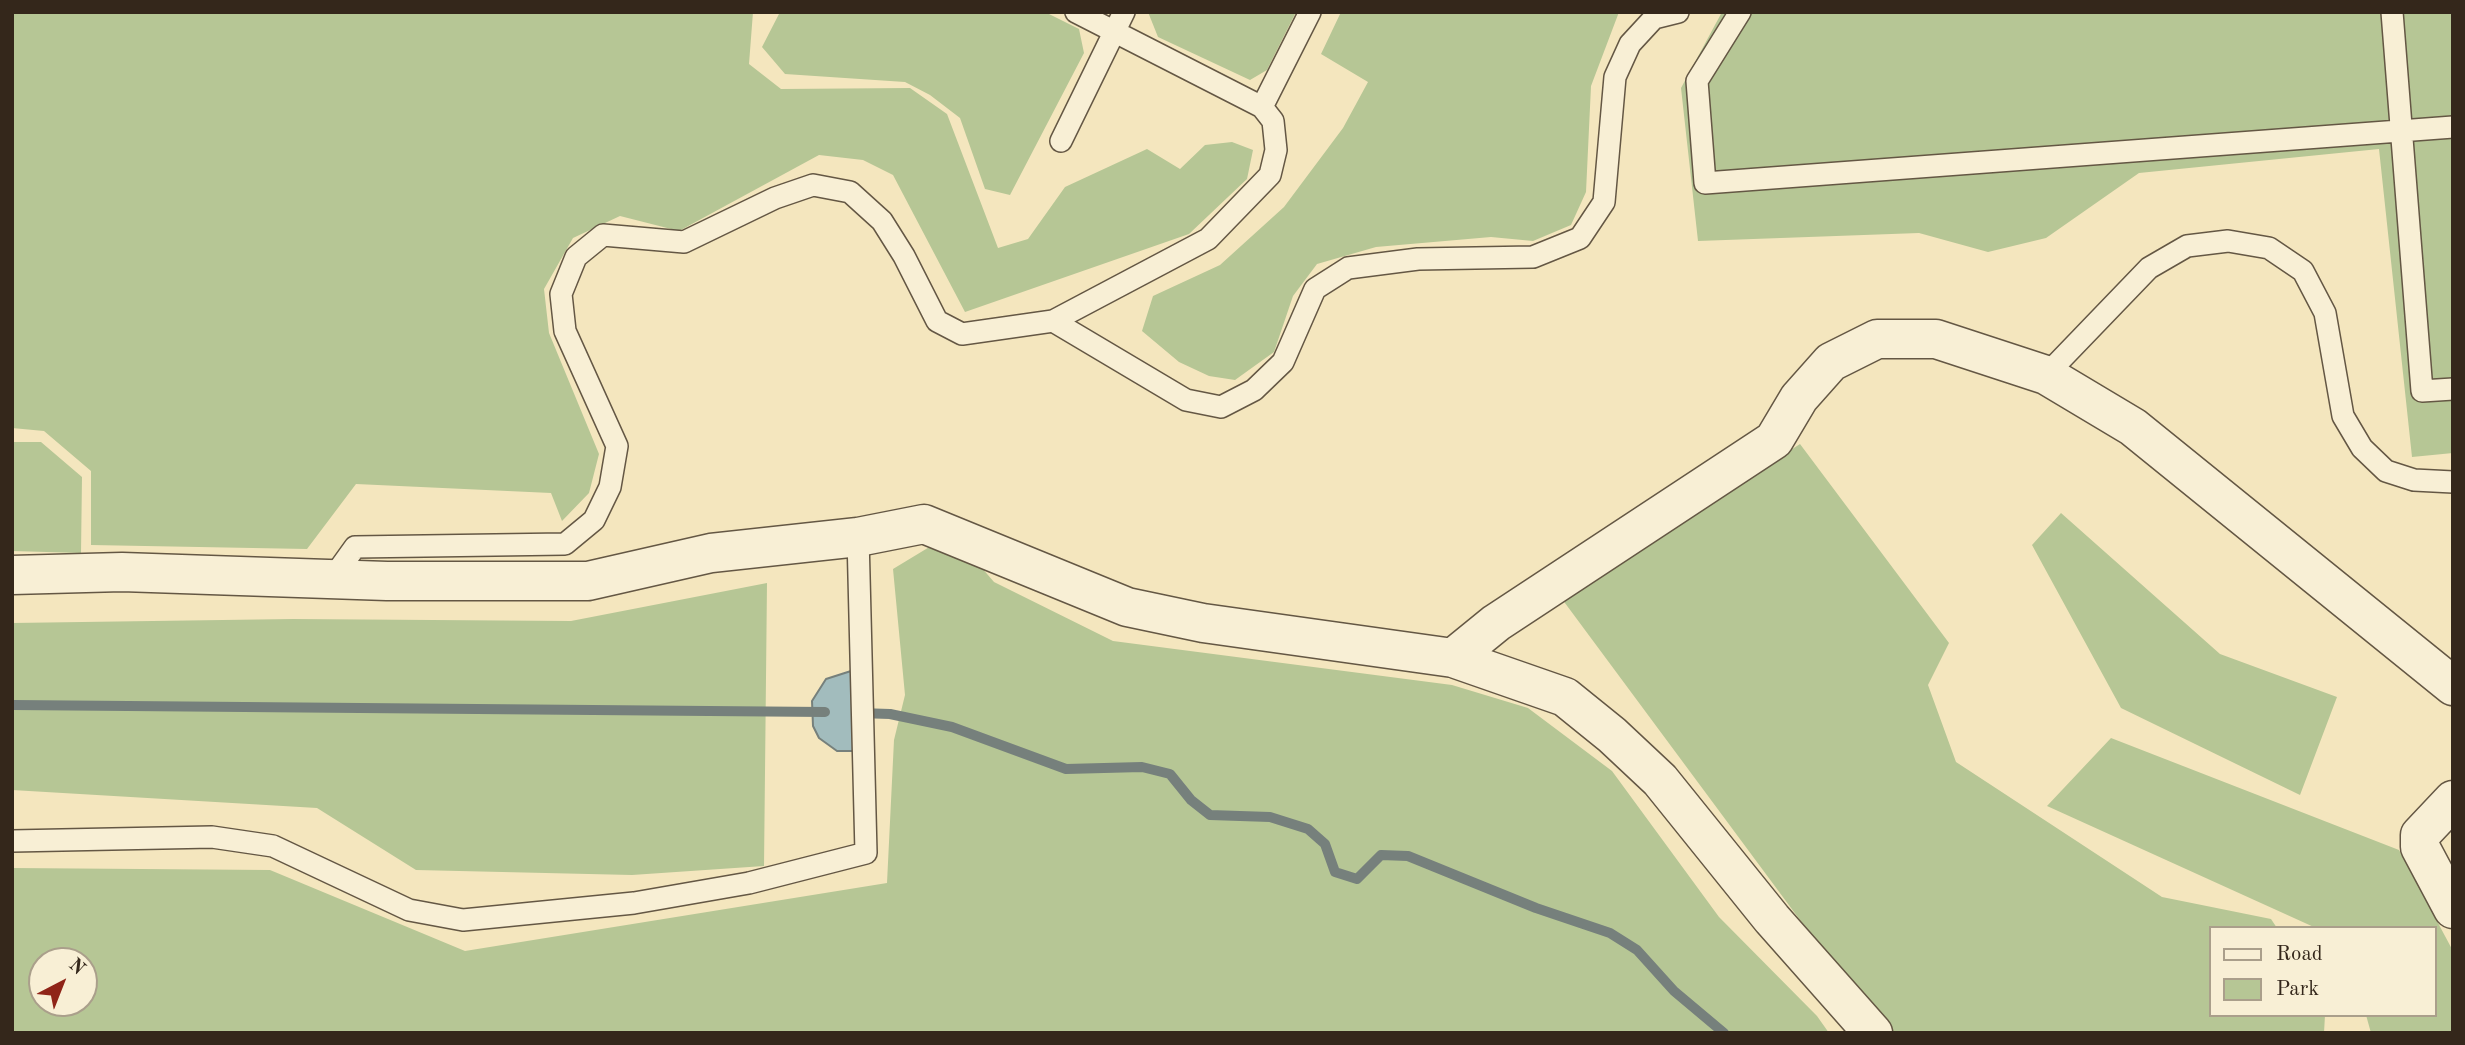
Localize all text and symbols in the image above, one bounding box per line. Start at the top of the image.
legend [2210,926,2437,1017]
text: Road [2276,944,2323,965]
north arrow [28,947,98,1017]
text: N [64,956,88,979]
text: Park [2276,979,2319,1000]

